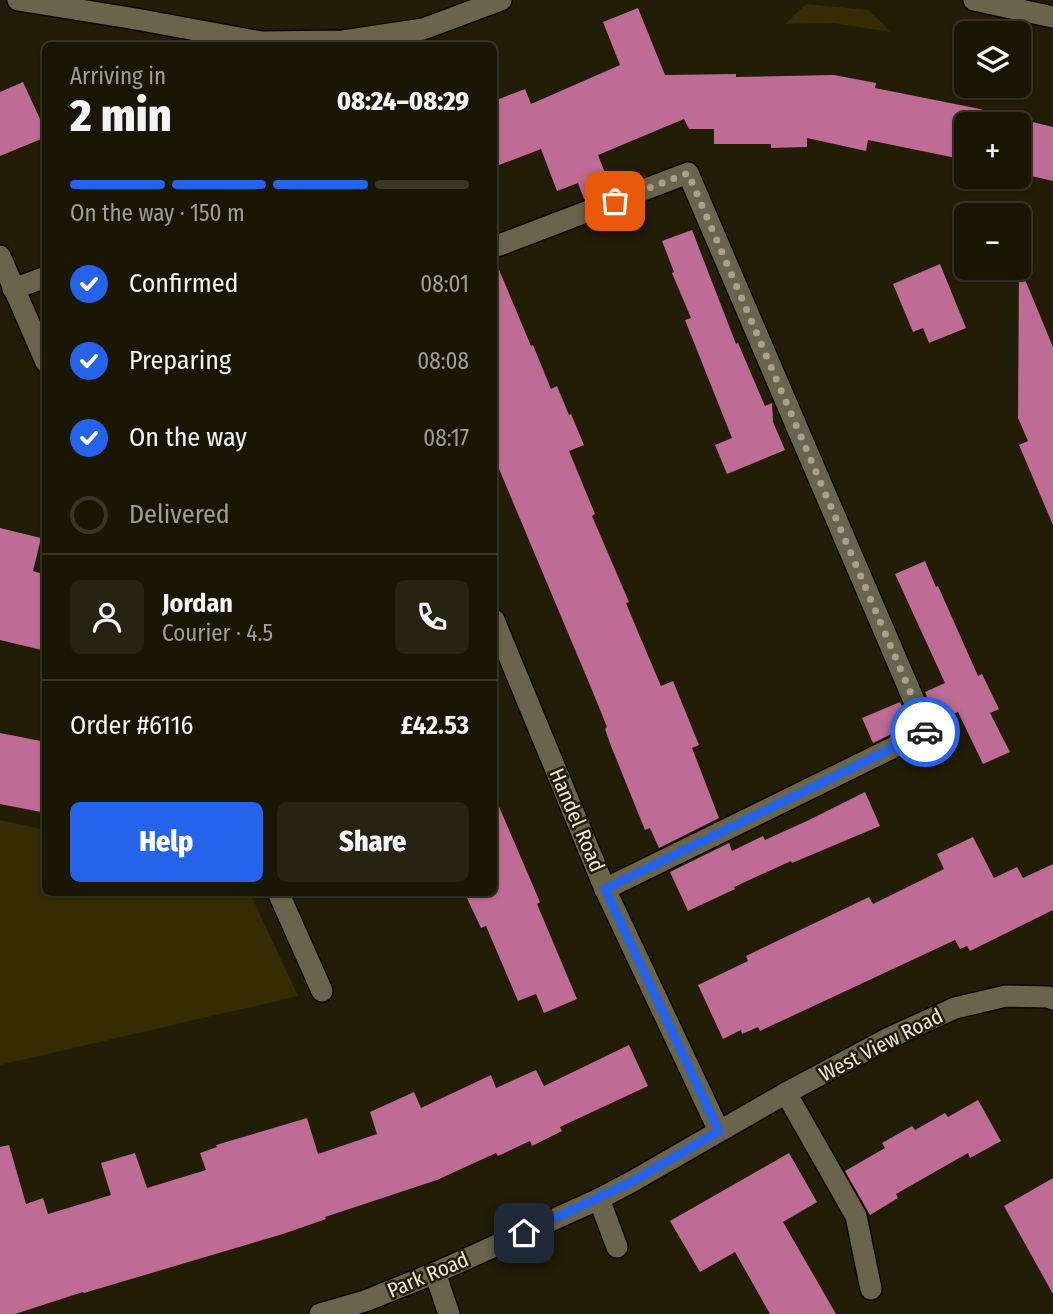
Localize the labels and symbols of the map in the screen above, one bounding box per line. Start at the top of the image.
pin [585,171,645,231]
courier [890,697,960,767]
street label: Handel Road [544,764,610,876]
street label: West View Road [815,1003,947,1087]
pin [494,1203,554,1263]
street label: Park Road [383,1246,473,1304]

